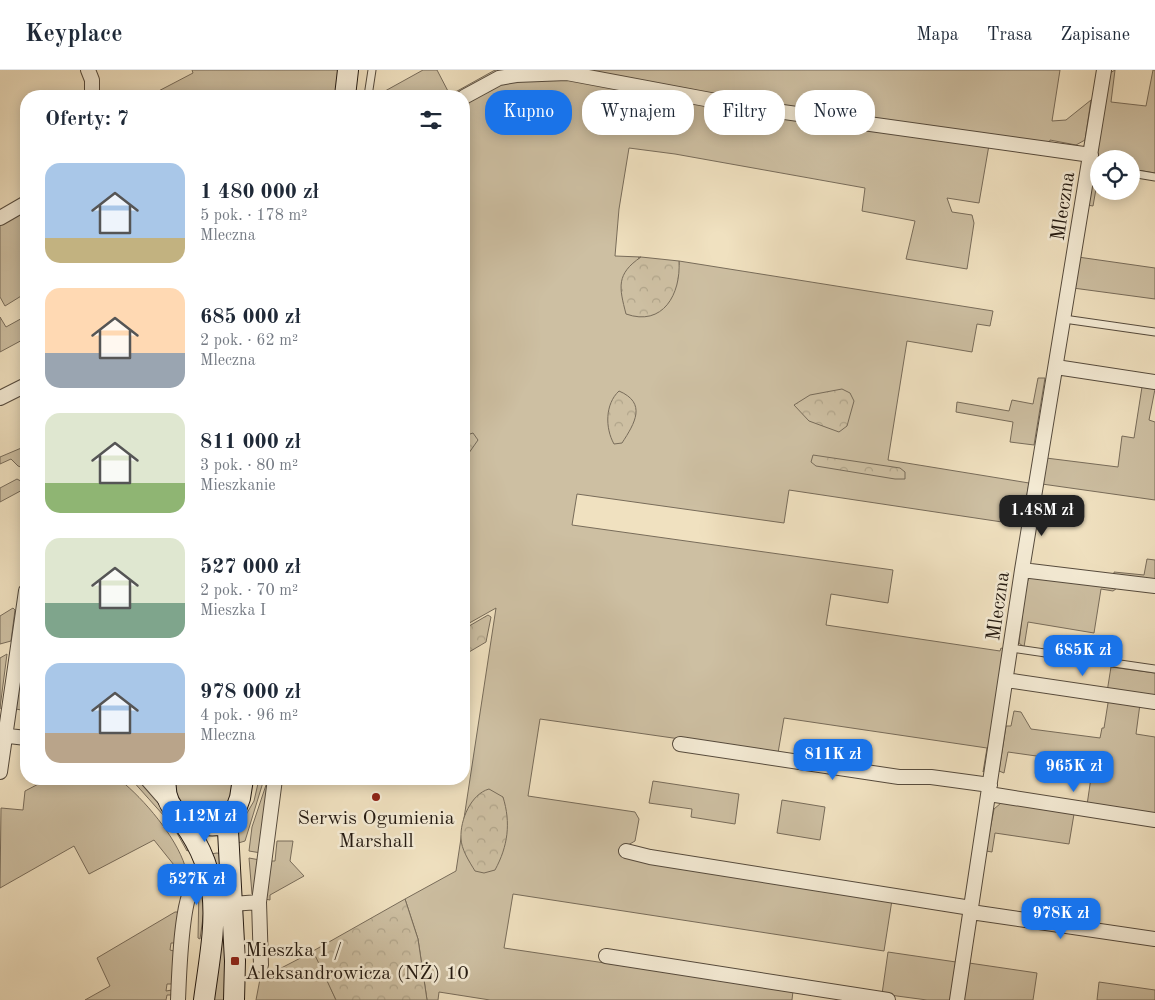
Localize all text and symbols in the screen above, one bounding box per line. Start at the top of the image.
text: Keyplace [25,23,123,47]
text: Mapa [916,26,959,44]
text: Trasa [987,26,1032,44]
text: Zapisane [1060,26,1130,44]
chip: Kupno [485,90,572,135]
chip: Wynajem [582,90,694,135]
chip: Filtry [704,90,785,135]
chip: Nowe [795,90,875,135]
icon: filters [417,106,445,134]
text: Oferty: 7 [45,109,129,130]
map controls [1090,150,1140,200]
button: locate [1090,150,1140,200]
street label: Mleczna [1049,170,1079,242]
text: 1 480 000 zł [200,182,319,203]
icon: home [85,183,145,243]
text: 5 pok. · 178 m² [200,208,307,224]
text: Mleczna [200,228,256,244]
text: 685 000 zł [200,307,301,328]
icon: home [85,308,145,368]
text: 2 pok. · 62 m² [200,333,298,349]
text: Mleczna [200,353,256,369]
text: 811 000 zł [200,432,301,453]
icon: home [85,433,145,493]
text: 3 pok. · 80 m² [200,458,298,474]
text: Mieszkanie [200,478,276,494]
pin: 1.48M zł [990,494,1094,537]
text: 1.48M zł [1010,503,1074,519]
text: 527 000 zł [200,557,301,578]
icon: home [85,558,145,618]
street label: Mleczna [984,570,1014,642]
text: 2 pok. · 70 m² [200,583,298,599]
text: Mieszka I [200,603,266,619]
pin: 685K zł [1037,634,1129,677]
text: 685K zł [1055,643,1111,659]
text: 978 000 zł [200,682,301,703]
icon: home [85,683,145,743]
text: 4 pok. · 96 m² [200,708,298,724]
text: Mleczna [200,728,256,744]
pin: 811K zł [787,738,879,781]
text: 811K zł [805,747,861,763]
pin: 965K zł [1028,750,1120,793]
text: 965K zł [1046,759,1102,775]
marker: Serwis Ogumienia Marshall [370,791,382,803]
pin: 1.12M zł [153,800,257,843]
text: 1.12M zł [173,809,237,825]
place label: Serwis Ogumienia Marshall [297,809,455,852]
pin: 527K zł [151,864,243,906]
text: 527K zł [169,872,225,888]
pin: 978K zł [1015,898,1107,940]
text: 978K zł [1033,906,1089,922]
place label: Mieszka I / Aleksandrowicza (NŻ) 10 [245,941,469,984]
marker: Mieszka I / Aleksandrowicza (NŻ) 10 [229,955,241,967]

